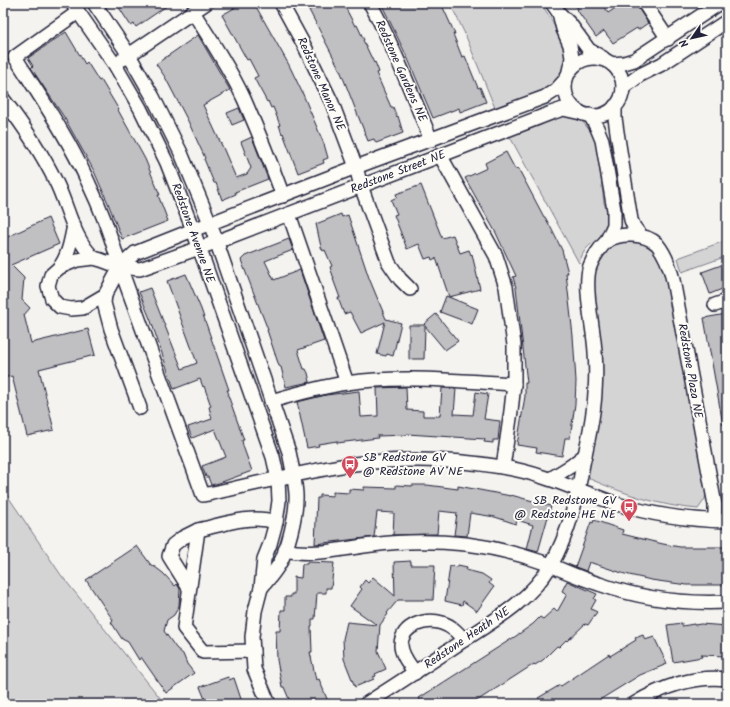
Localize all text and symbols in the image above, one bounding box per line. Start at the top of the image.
street label: Redstone Gardens NE [370,17,432,126]
north arrow [672,18,712,58]
street label: Redstone Manor NE [292,34,351,135]
text: N [675,35,694,51]
street label: Redstone Street NE [348,145,449,199]
street label: Redstone Avenue NE [166,180,220,287]
street label: Redstone Plaza NE [672,322,708,421]
place label: SB Redstone GV @ Redstone AV NE [363,448,464,481]
bus stop icon: SB Redstone GV @ Redstone AV NE [340,454,360,479]
place label: SB Redstone GV @ Redstone HE NE [514,491,618,524]
bus stop icon: SB Redstone GV @ Redstone HE NE [619,497,639,522]
street label: Redstone Heath NE [420,602,515,674]

